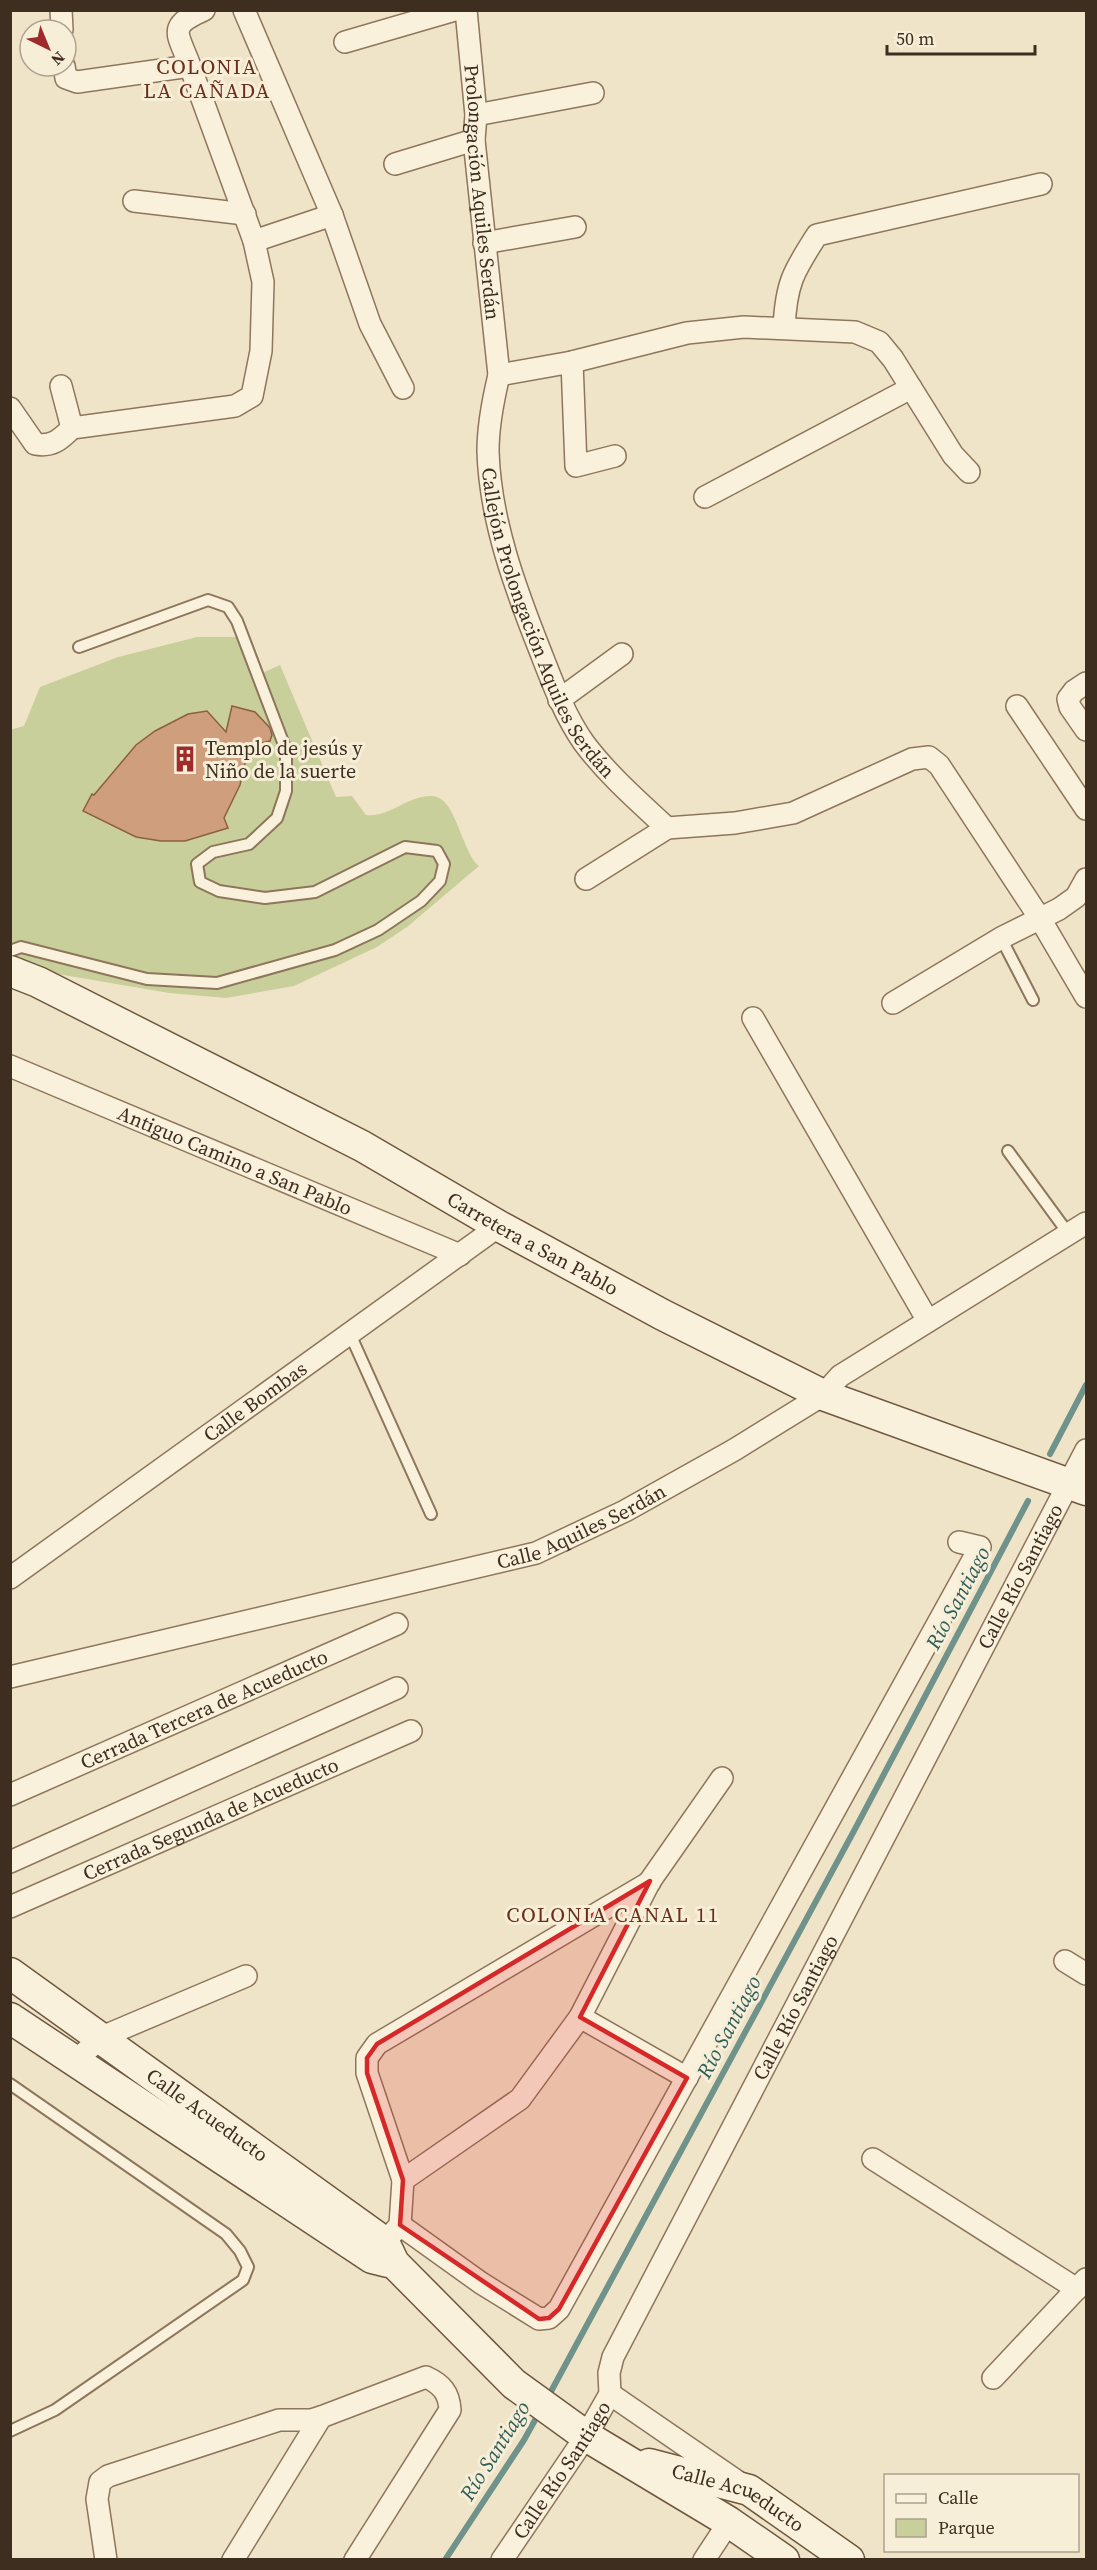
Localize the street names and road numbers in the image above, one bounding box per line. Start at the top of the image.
street label: Prolongación Aquiles Serdán [457,63,507,321]
street label: Callejón Prolongación Aquiles Serdán [475,466,621,784]
street label: Antiguo Camino a San Pablo [113,1099,357,1222]
street label: Carretera a San Pablo [442,1185,623,1302]
street label: Calle Bombas [198,1355,313,1448]
street label: Calle Aquiles Serdán [494,1477,671,1576]
street label: Calle Río Santiago [971,1499,1070,1654]
street label: Cerrada Tercera de Acueducto [76,1642,332,1776]
street label: Cerrada Segunda de Acueducto [78,1751,343,1887]
street label: Calle Río Santiago [746,1930,845,2085]
street label: Calle Acueducto [141,2062,274,2168]
street label: Calle Río Santiago [506,2396,617,2545]
street label: Calle Acueducto [669,2457,810,2539]

